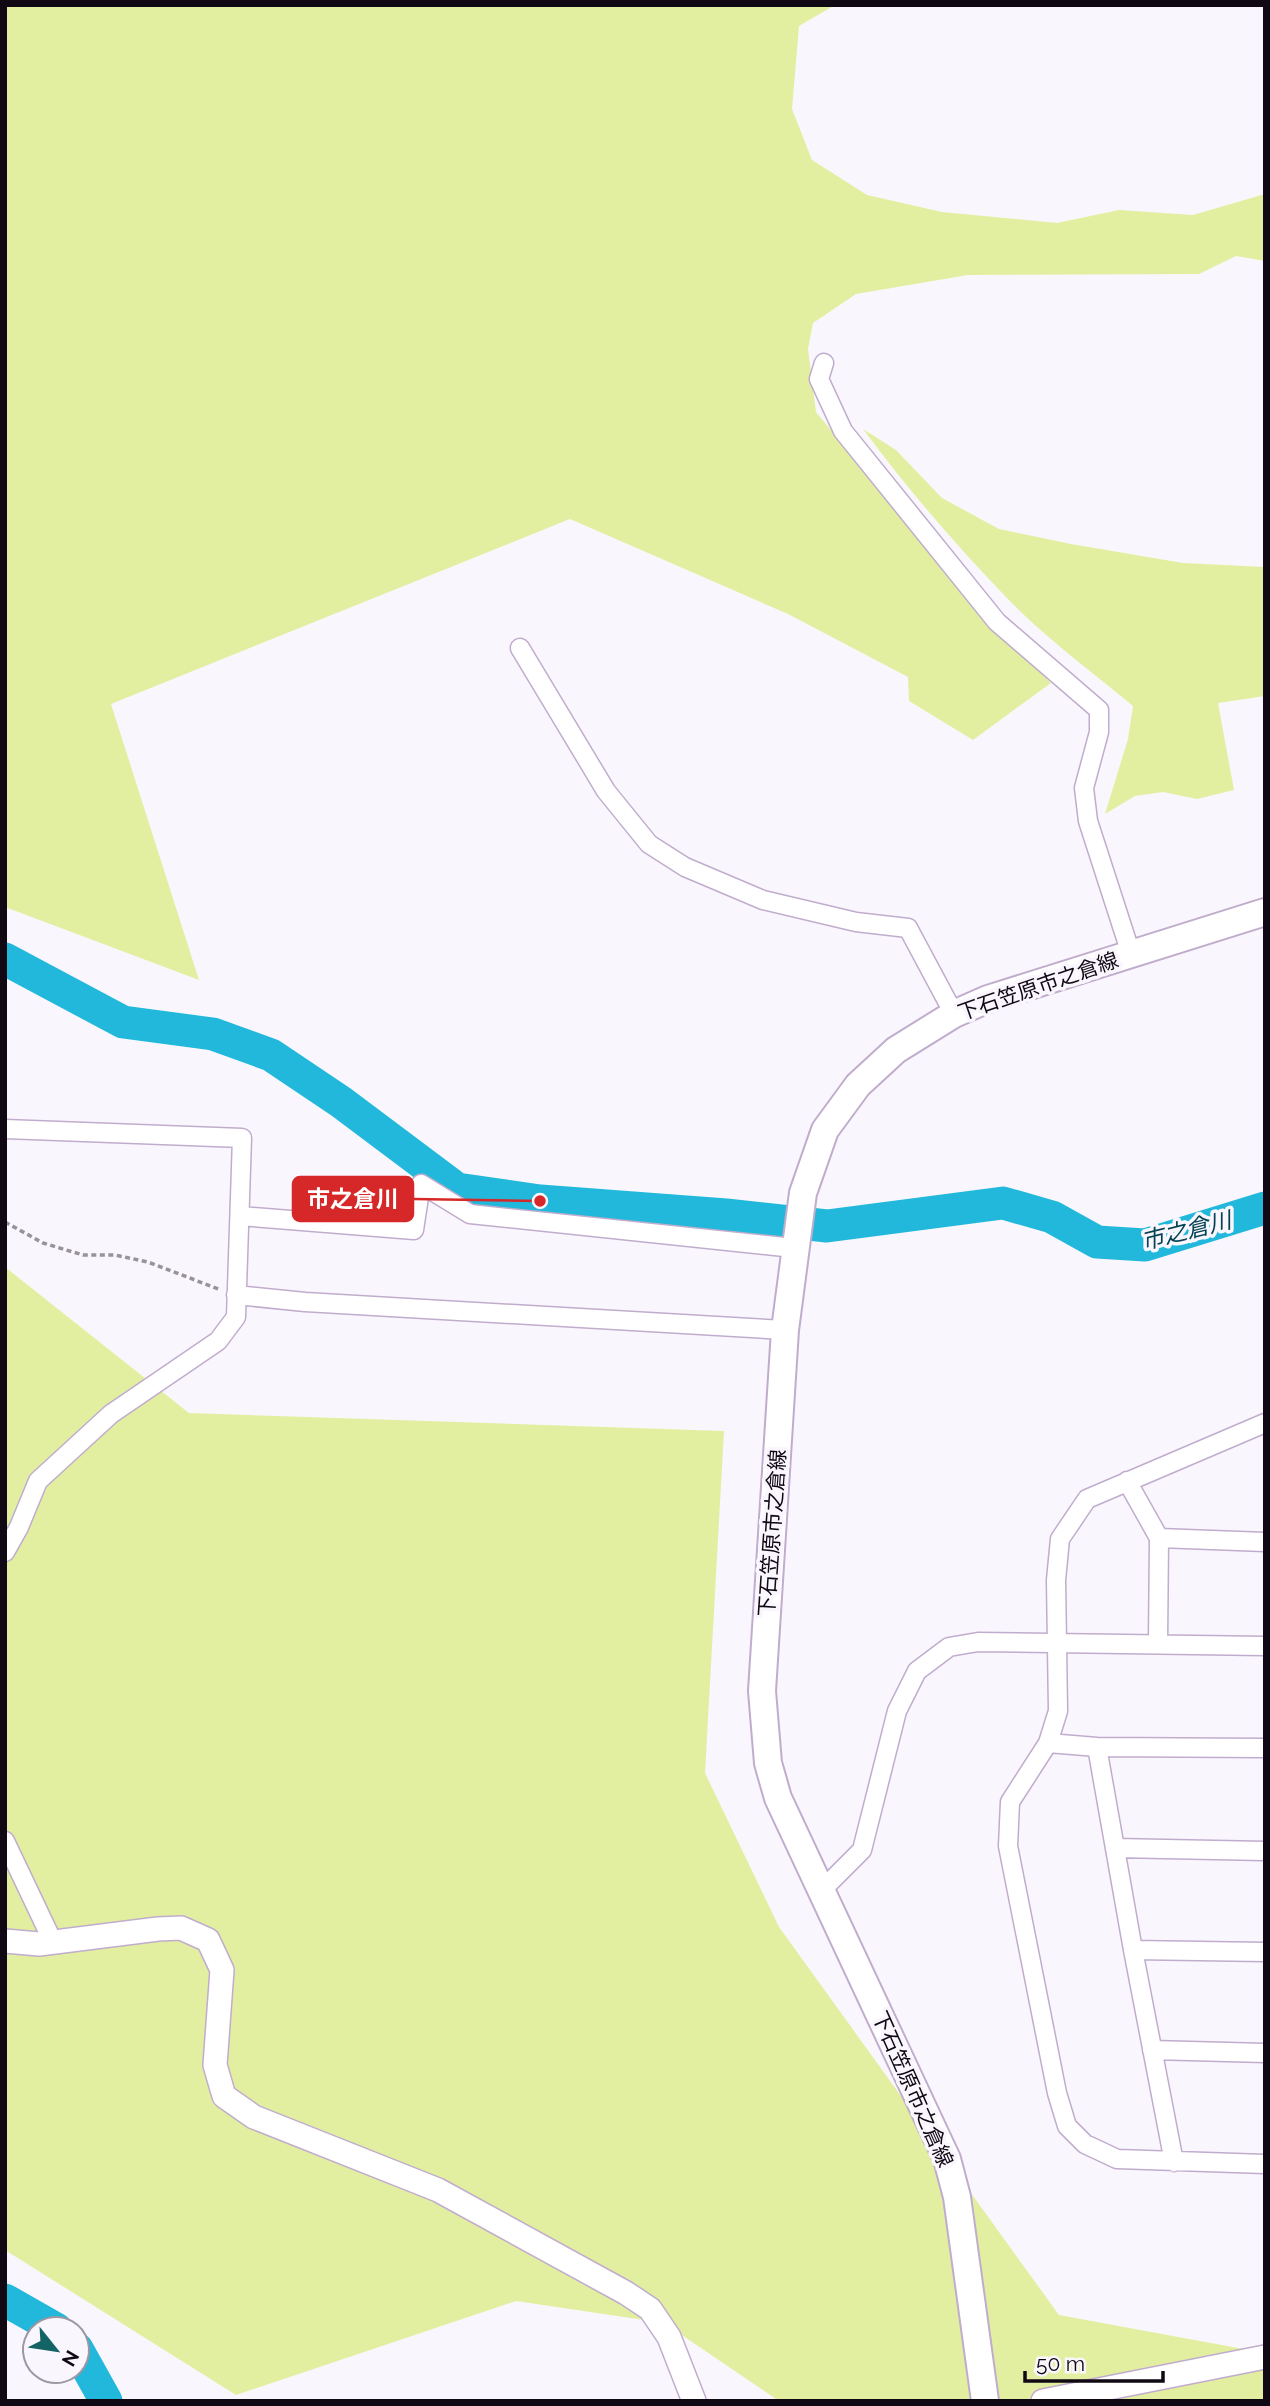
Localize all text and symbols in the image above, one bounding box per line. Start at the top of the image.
street label: 下石笠原市之倉線 [955,947,1121,1025]
callout: 市之倉川 [293,1177,413,1221]
text: 市之倉川 [307,1185,399,1212]
water label: 市之倉川 [1138,1205,1237,1254]
street label: 下石笠原市之倉線 [754,1448,790,1618]
street label: 下石笠原市之倉線 [867,2007,959,2171]
north arrow [21,2315,91,2385]
scale bar [1025,2340,1163,2384]
text: N [58,2347,84,2370]
text: 50 m [1036,2351,1085,2376]

